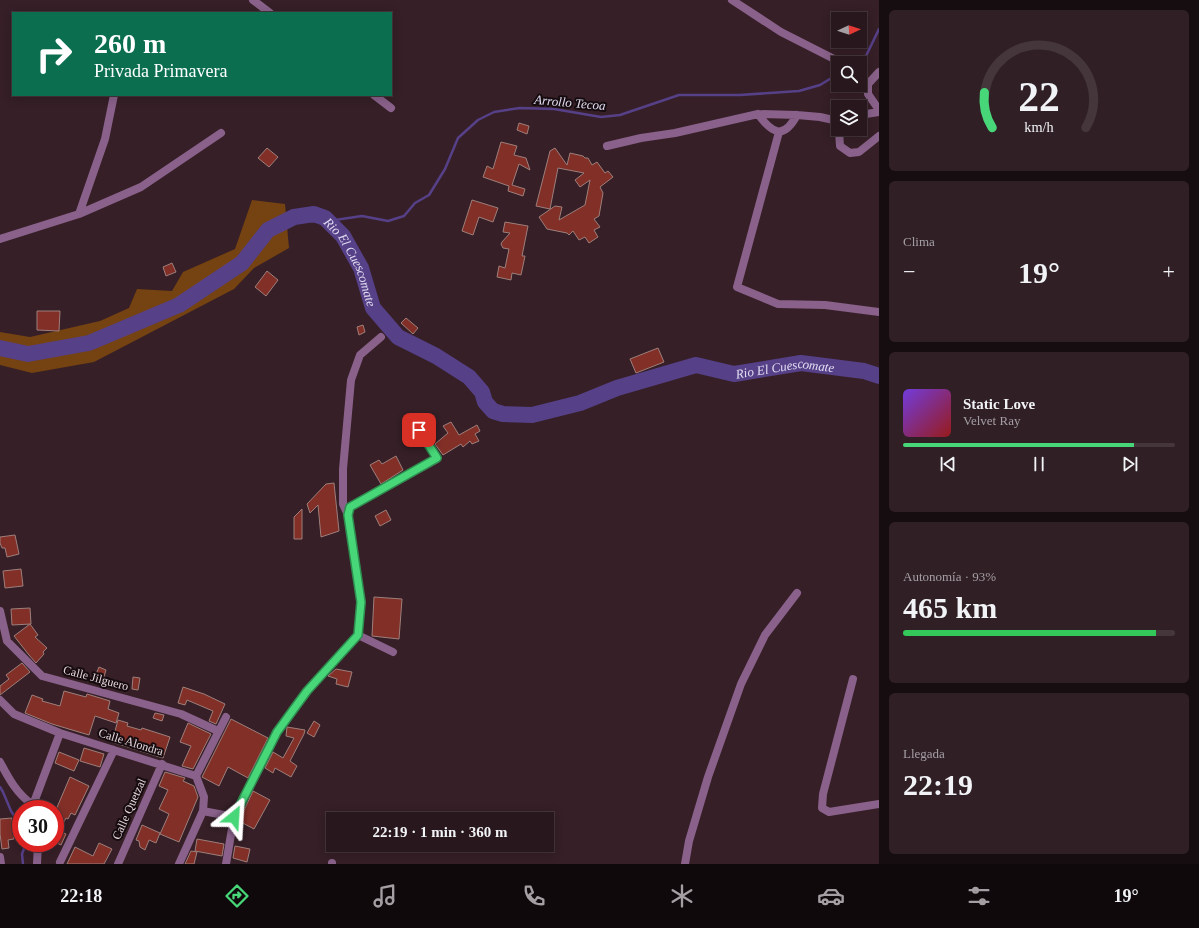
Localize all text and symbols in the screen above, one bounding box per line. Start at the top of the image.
north arrow [831,12,867,48]
map controls [831,12,867,136]
icon: right [28,28,80,80]
text: 260 m [94,28,166,59]
button: search [831,56,867,92]
text: Privada Primavera [94,61,227,81]
text: 22 [1018,74,1060,120]
water label: Arrollo Tecoa [533,92,607,113]
button: layers [831,100,867,136]
text: km/h [1024,119,1054,135]
water label: Rio El Cuescomate [320,214,379,309]
text: Clima [903,234,935,249]
text: 19° [1018,256,1060,289]
text: − [903,259,915,284]
text: + [1163,259,1175,284]
water label: Rio El Cuescomate [734,356,835,382]
text: Static Love [963,396,1035,412]
pin [402,413,436,447]
text: Velvet Ray [963,413,1020,428]
icon: arrive [408,419,430,441]
icon: previous [937,453,959,475]
icon: pause [1028,453,1050,475]
icon: next [1119,453,1141,475]
text: Autonomía · 93% [903,569,996,584]
text: 465 km [903,591,997,624]
street label: Calle Jilguero [62,663,130,693]
street label: Calle Alondra [97,726,166,759]
text: Llegada [903,746,945,761]
text: 22:19 [903,768,973,801]
street label: Calle Quetzal [109,776,149,842]
position arrow [213,796,255,838]
speed limit sign: 30 [12,800,64,852]
text: 22:19 · 1 min · 360 m [373,824,508,840]
icon: directions [223,882,251,910]
icon: music [371,882,399,910]
icon: phone [520,882,548,910]
icon: climate [668,882,696,910]
icon: car [817,882,845,910]
icon: filters [965,882,993,910]
text: 22:18 [60,886,102,906]
text: 19° [1114,886,1139,906]

